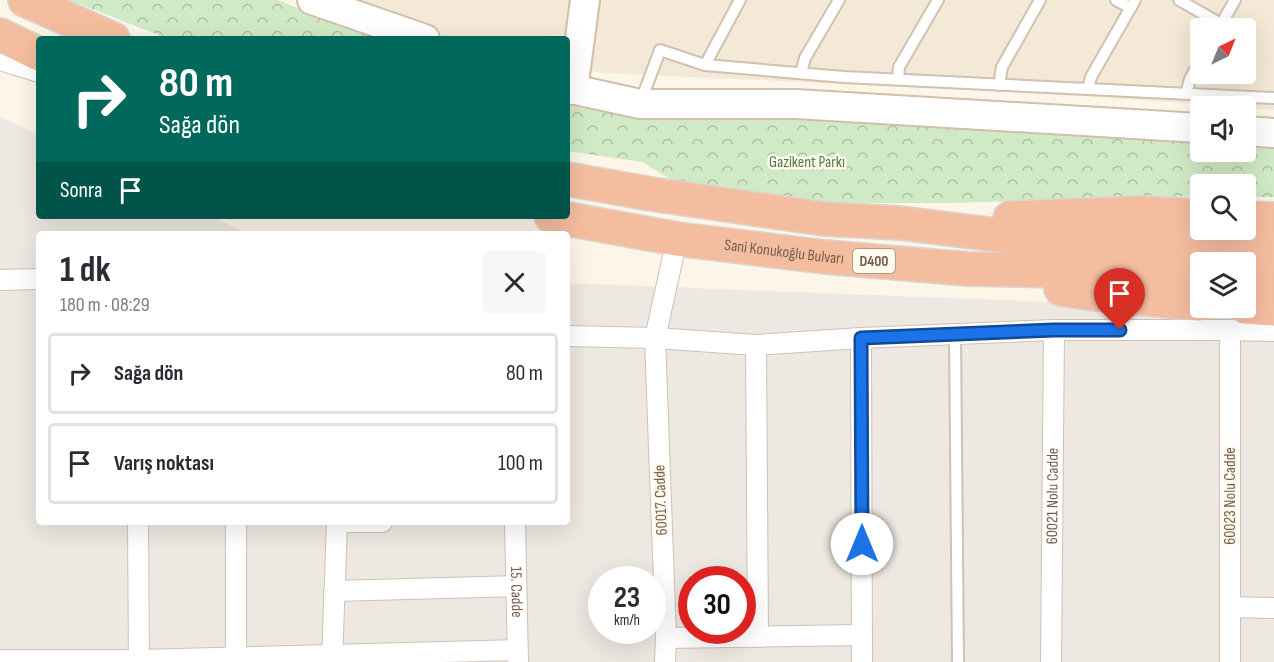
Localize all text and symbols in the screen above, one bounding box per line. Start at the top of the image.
north arrow [1190,18,1256,84]
map controls [1190,18,1256,318]
text: 80 m [159,58,233,109]
icon: right [60,60,138,138]
button: sound [1190,96,1256,162]
text: Sağa dön [159,109,240,141]
park label: Gazikent Parkı [769,153,845,172]
icon: arrive [114,174,147,207]
button: search [1190,174,1256,240]
text: Sonra [60,177,102,204]
street label: Sani Konukoğlu Bulvarı [723,235,845,268]
text: 1 dk [60,249,111,292]
road number: D400 [853,249,895,273]
button: close [483,251,546,314]
button: layers [1190,252,1256,318]
pin [1094,268,1145,330]
icon: arrive [1103,277,1136,310]
text: 180 m · 08:29 [60,293,150,317]
icon: right [63,357,96,390]
text: Sağa dön [114,360,183,387]
text: 80 m [506,360,543,387]
icon: arrive [63,447,96,480]
street label: 60023 Nolu Cadde [1221,447,1240,545]
street label: 60021 Nolu Cadde [1043,448,1062,544]
text: Varış noktası [114,450,214,477]
text: 100 m [498,450,543,477]
street label: 60017. Cadde [650,464,672,536]
position arrow [830,512,894,576]
street label: 15. Cadde [506,566,527,618]
speed limit sign: 30 [678,566,756,644]
text: 23 [614,580,640,616]
text: km/h [614,611,640,630]

